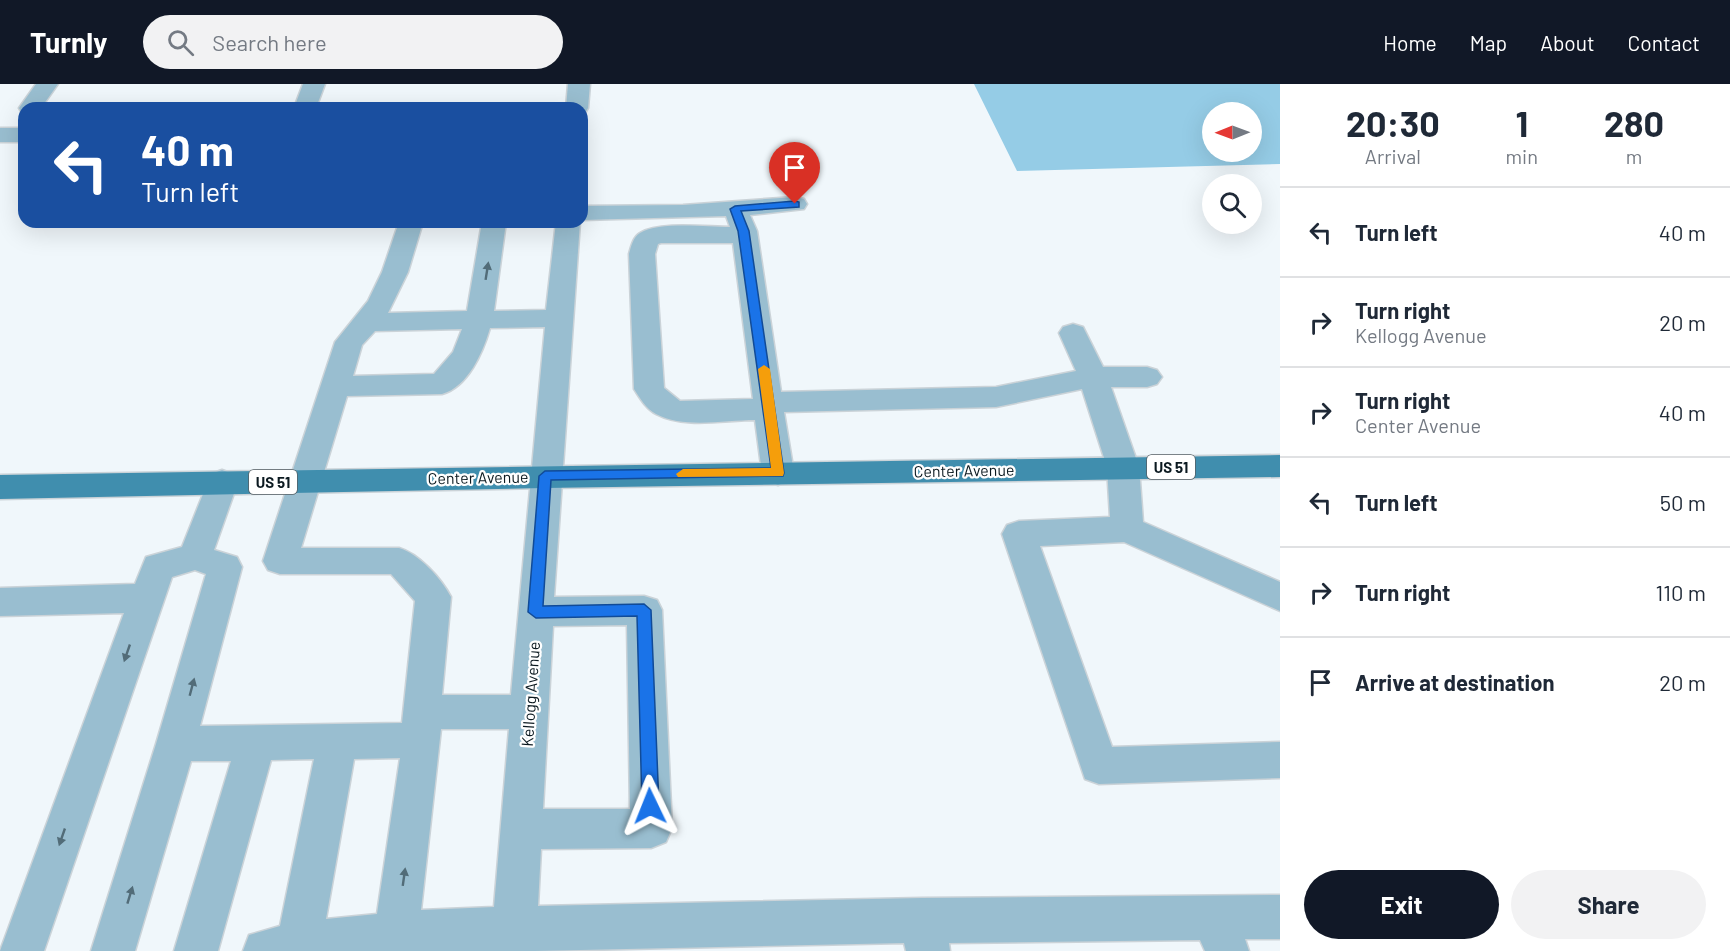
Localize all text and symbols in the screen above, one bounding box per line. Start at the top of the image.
search box [143,15,563,69]
text: Turnly [30,25,107,59]
icon: search [164,26,197,59]
text: Search here [212,29,327,55]
text: Home [1383,30,1437,55]
text: Map [1470,30,1507,55]
text: About [1540,30,1595,55]
text: Contact [1628,30,1700,55]
text: 20:30 [1346,101,1440,144]
text: 1 [1515,101,1528,144]
text: 280 [1604,101,1664,144]
north arrow [1202,102,1262,162]
map controls [1202,102,1262,234]
text: 40 m [141,124,234,174]
icon: left [42,126,120,204]
pin [769,142,820,204]
text: Arrival [1365,144,1421,168]
text: min [1506,144,1538,168]
text: m [1626,144,1642,168]
icon: arrive [778,151,811,184]
button: search [1202,174,1262,234]
text: Turn left [141,175,239,207]
icon: left [1304,216,1337,249]
text: Turn left [1355,219,1438,245]
text: 40 m [1659,219,1706,245]
one-way arrow [482,261,491,280]
text: Turn right [1355,297,1450,323]
icon: right [1304,306,1337,339]
text: 20 m [1659,309,1706,335]
text: Kellogg Avenue [1355,323,1487,347]
text: Turn right [1355,387,1450,413]
icon: right [1304,396,1337,429]
text: 40 m [1659,399,1706,425]
text: Center Avenue [1355,413,1481,437]
road number: US 51 [1147,455,1195,479]
street label: Center Avenue [913,460,1015,480]
street label: Center Avenue [427,467,529,487]
road number: US 51 [249,470,297,494]
icon: left [1304,486,1337,519]
text: Turn left [1355,489,1438,515]
text: 50 m [1660,489,1706,515]
icon: right [1304,576,1337,609]
text: Turn right [1355,579,1450,605]
text: 110 m [1656,579,1706,605]
street label: Kellogg Avenue [517,641,543,747]
one-way arrow [122,644,132,662]
icon: arrive [1304,666,1337,699]
text: Arrive at destination [1355,669,1554,695]
text: 20 m [1659,669,1706,695]
one-way arrow [188,678,197,696]
position arrow [618,774,682,838]
one-way arrow [57,828,67,846]
one-way arrow [399,867,409,886]
button: Exit [1304,870,1499,939]
button: Share [1511,870,1706,939]
one-way arrow [126,886,135,904]

